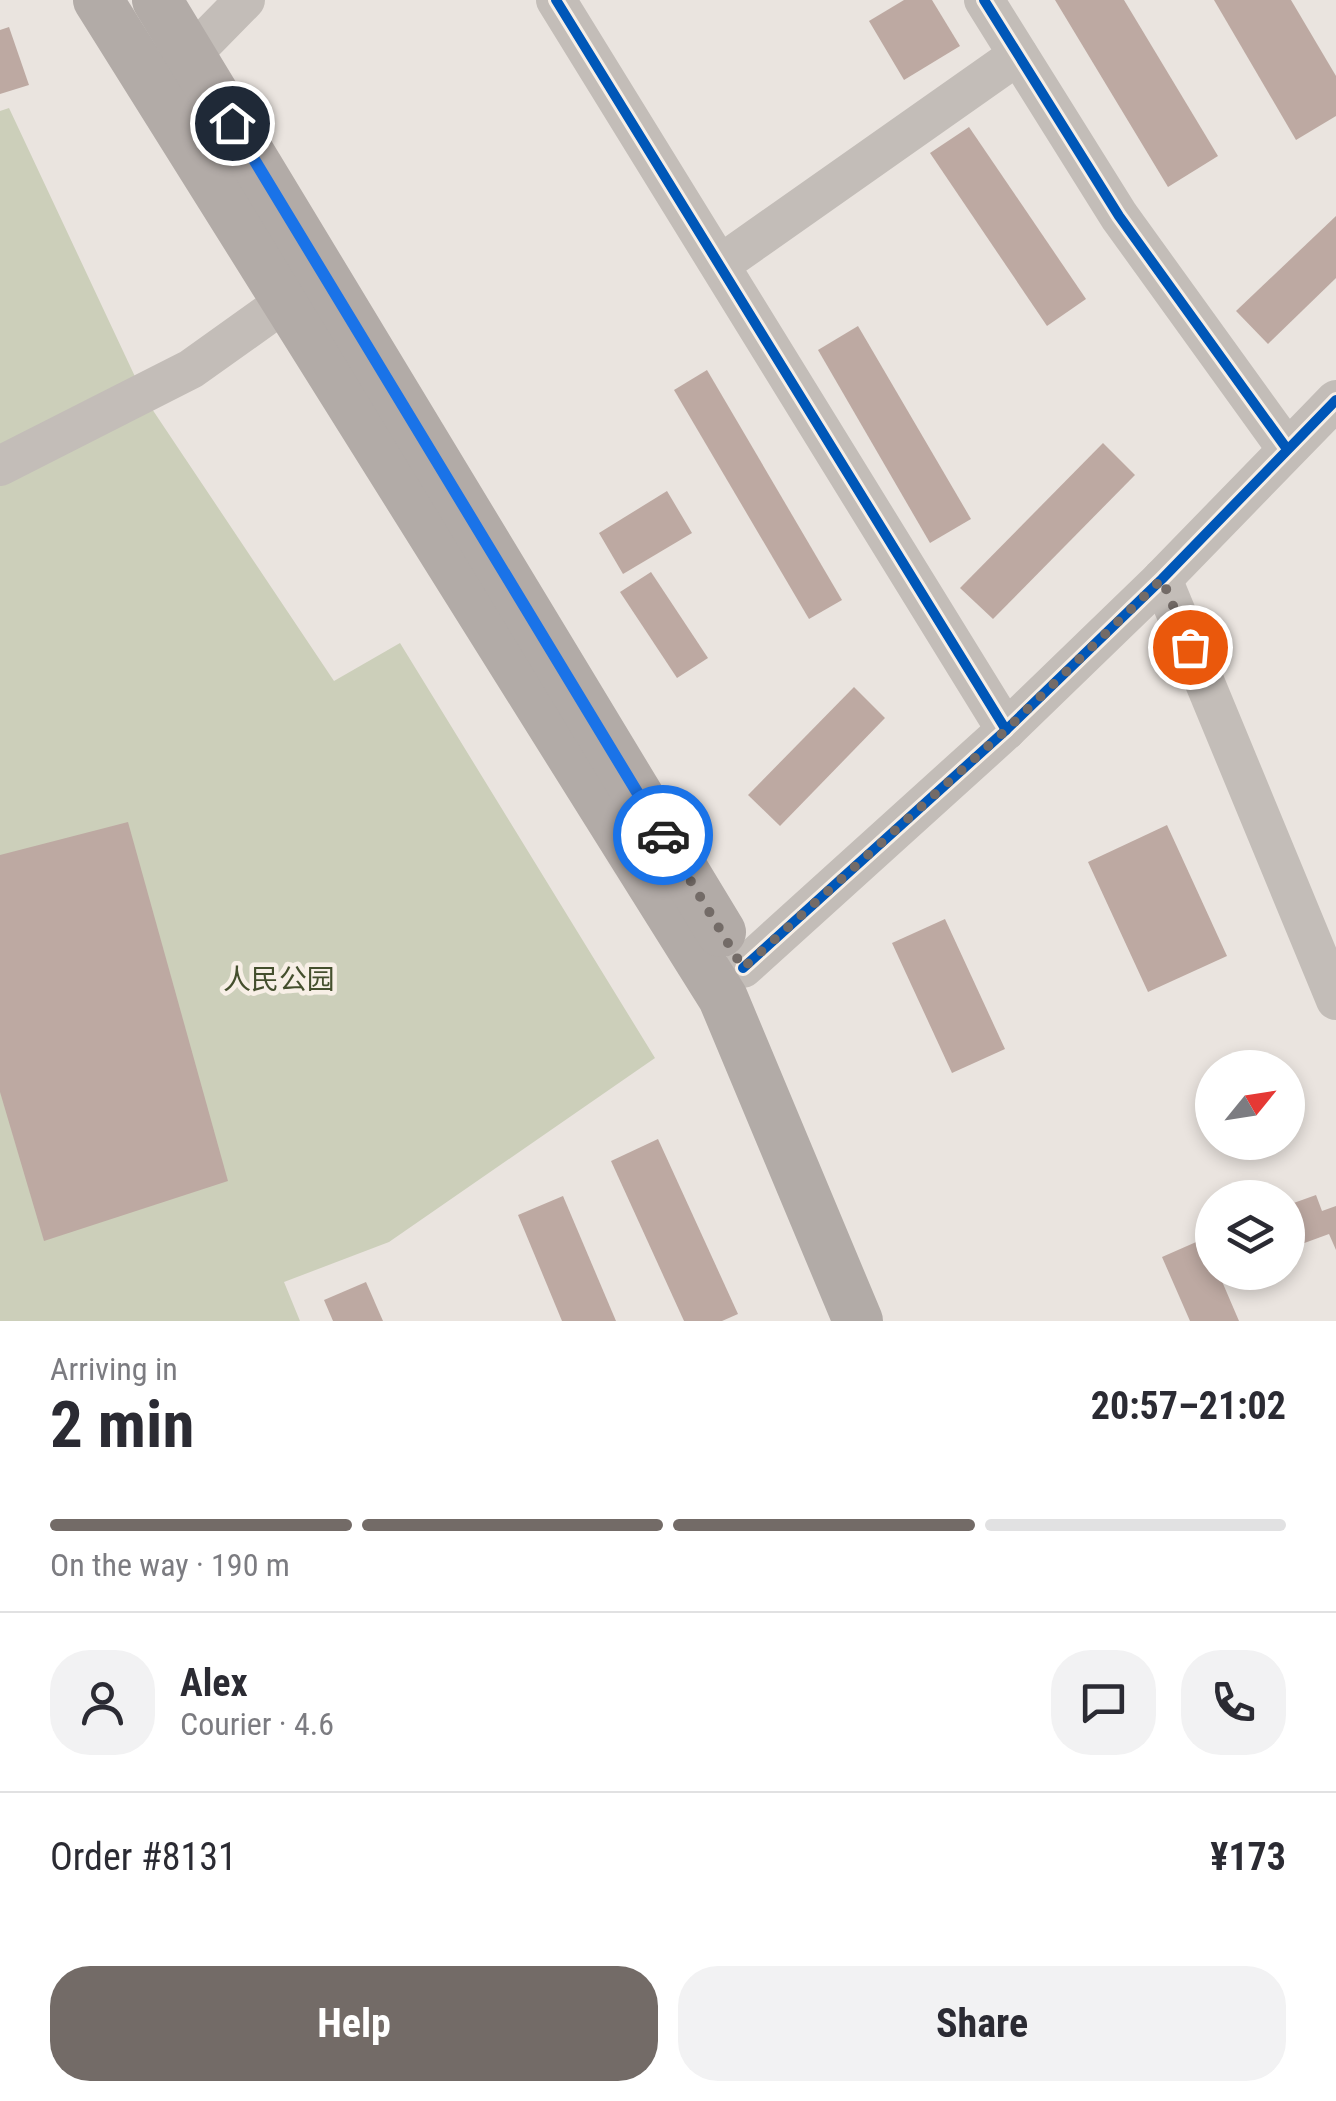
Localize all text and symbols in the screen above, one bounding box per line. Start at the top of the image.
pin [190,81,275,166]
icon: home [205,96,260,151]
pin [1148,605,1233,690]
icon: bag [1163,620,1218,675]
courier [613,785,713,885]
icon: car [636,808,691,863]
park label: 人民公园 [223,963,335,996]
north arrow [1195,1050,1305,1160]
map controls [1195,1050,1305,1290]
button: layers [1195,1180,1305,1290]
text: Arriving in [50,1350,178,1388]
text: 20:57–21:02 [1091,1384,1286,1428]
text: 2 min [50,1387,194,1463]
text: On the way · 190 m [50,1546,290,1584]
button: person [50,1650,155,1755]
button: chat [1051,1650,1156,1755]
button: phone [1181,1650,1286,1755]
text: Alex [180,1661,248,1705]
text: Courier · 4.6 [180,1705,334,1743]
text: Order #8131 [50,1835,237,1879]
text: ¥173 [1210,1835,1286,1879]
button: Help [50,1966,658,2081]
button: Share [678,1966,1286,2081]

